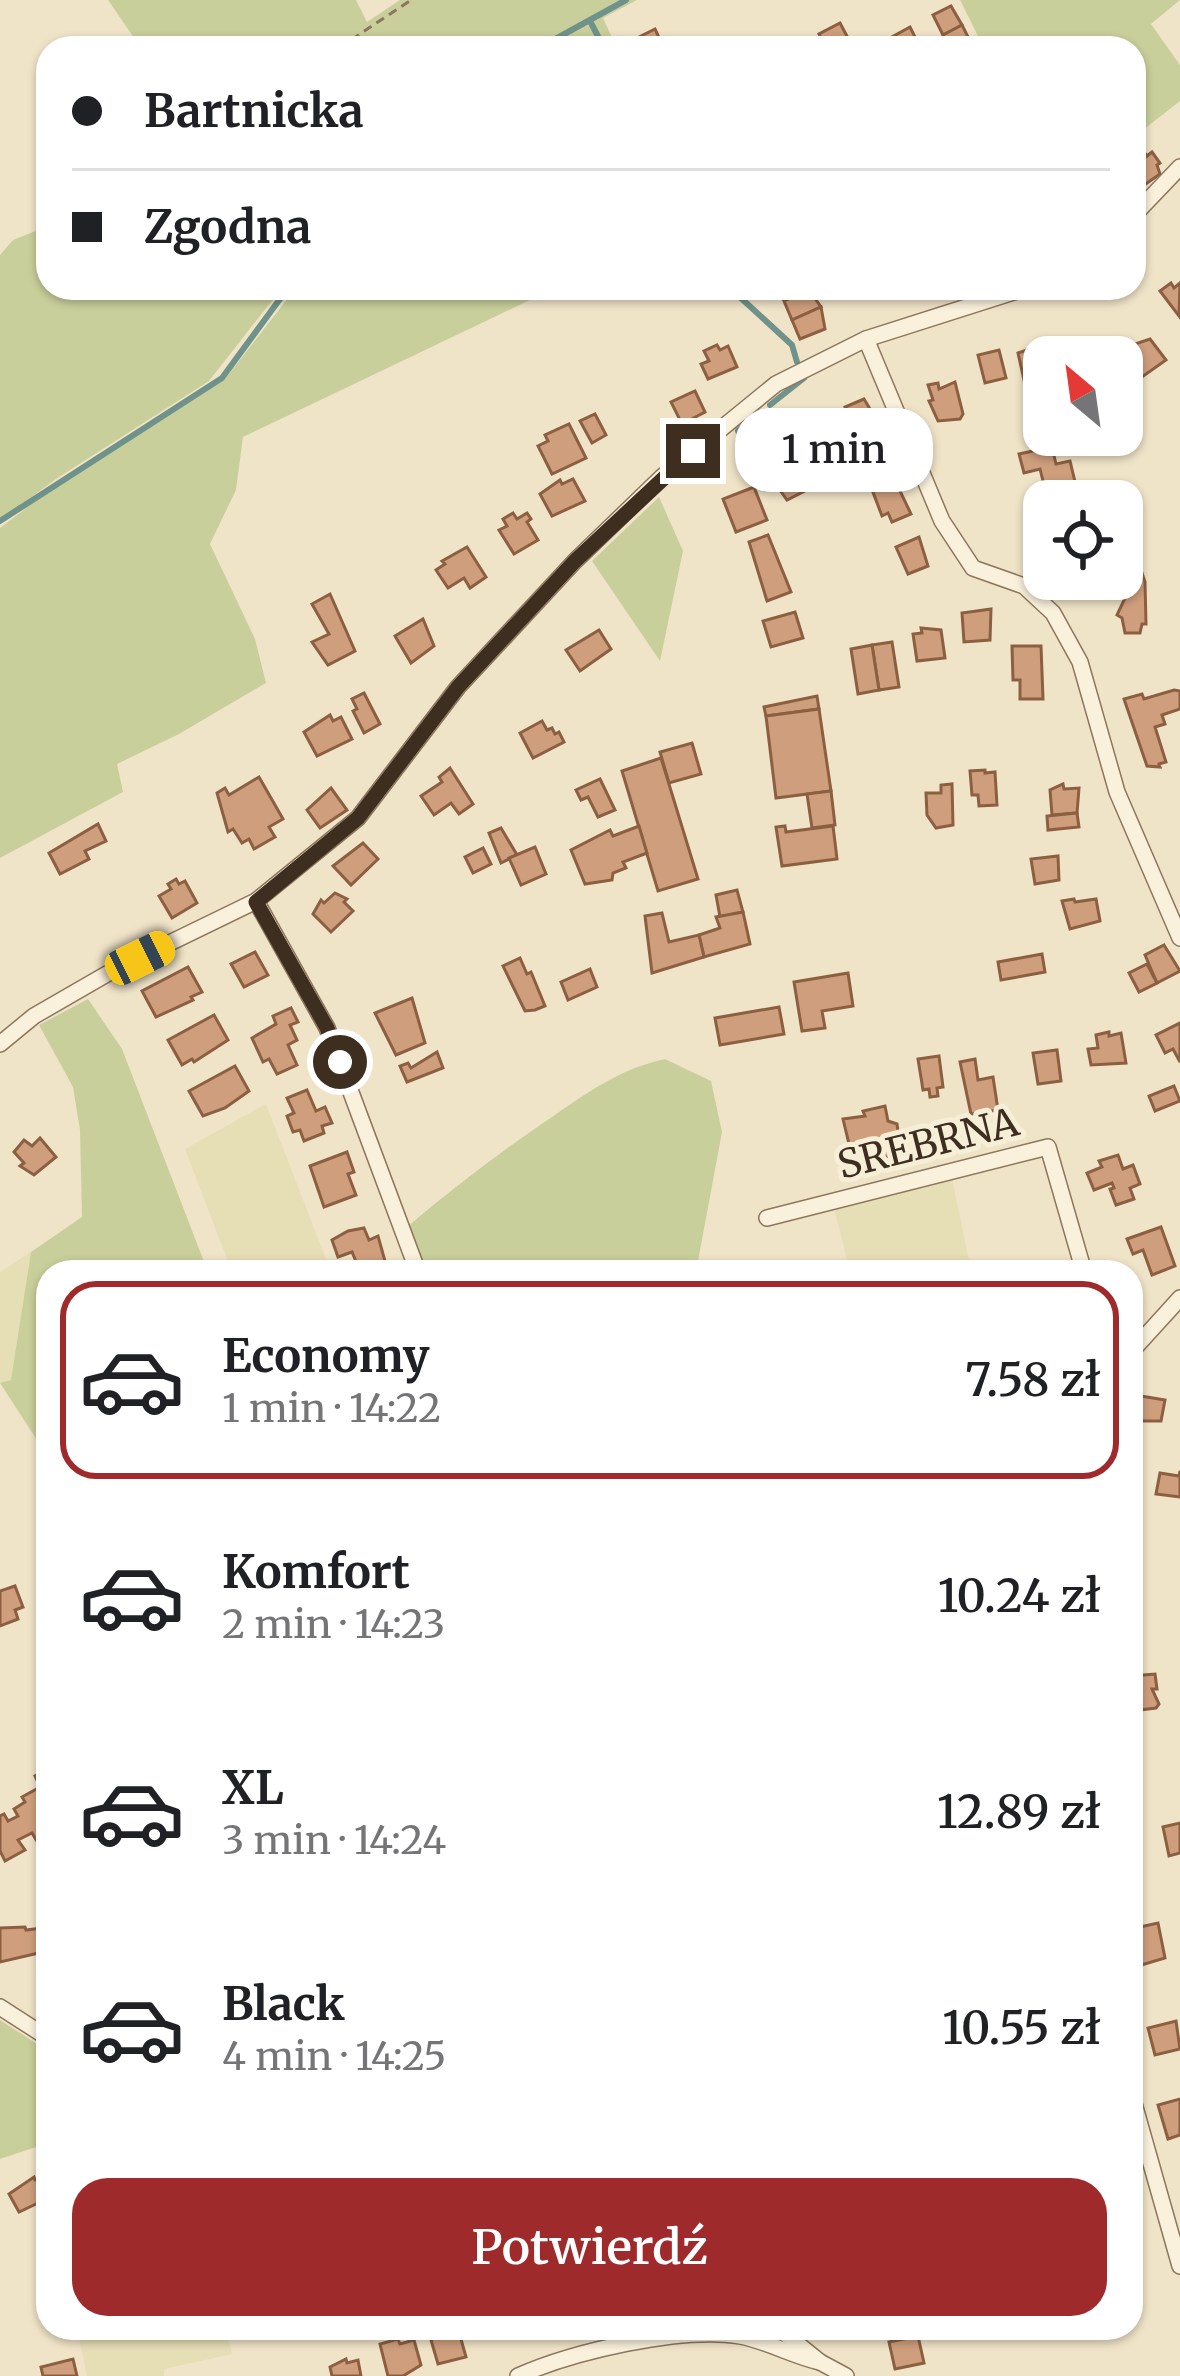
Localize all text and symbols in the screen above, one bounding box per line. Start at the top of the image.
text: Bartnicka [144,83,364,139]
text: Zgodna [144,199,311,255]
north arrow [1023,336,1143,456]
map controls [1023,336,1143,600]
callout: 1 min [735,409,933,493]
route end [666,424,720,478]
text: 1 min [782,425,886,474]
button: locate [1023,480,1143,600]
car [100,926,180,990]
route start [313,1035,367,1089]
street label: SREBRNA [833,1097,1024,1190]
icon: car [78,1326,186,1434]
text: Economy [222,1328,430,1384]
text: 7.58 zł [965,1352,1101,1408]
text: 1 min · 14:22 [222,1384,441,1433]
icon: car [78,1542,186,1650]
text: Komfort [222,1544,410,1600]
text: 10.24 zł [938,1568,1101,1624]
text: 2 min · 14:23 [222,1600,445,1649]
icon: car [78,1758,186,1866]
text: XL [222,1760,284,1816]
text: 12.89 zł [937,1784,1101,1840]
text: 3 min · 14:24 [222,1816,446,1865]
icon: car [78,1974,186,2082]
text: Black [222,1976,345,2032]
text: 10.55 zł [942,2000,1101,2056]
text: 4 min · 14:25 [222,2032,446,2081]
button: Potwierdź [72,2178,1107,2316]

